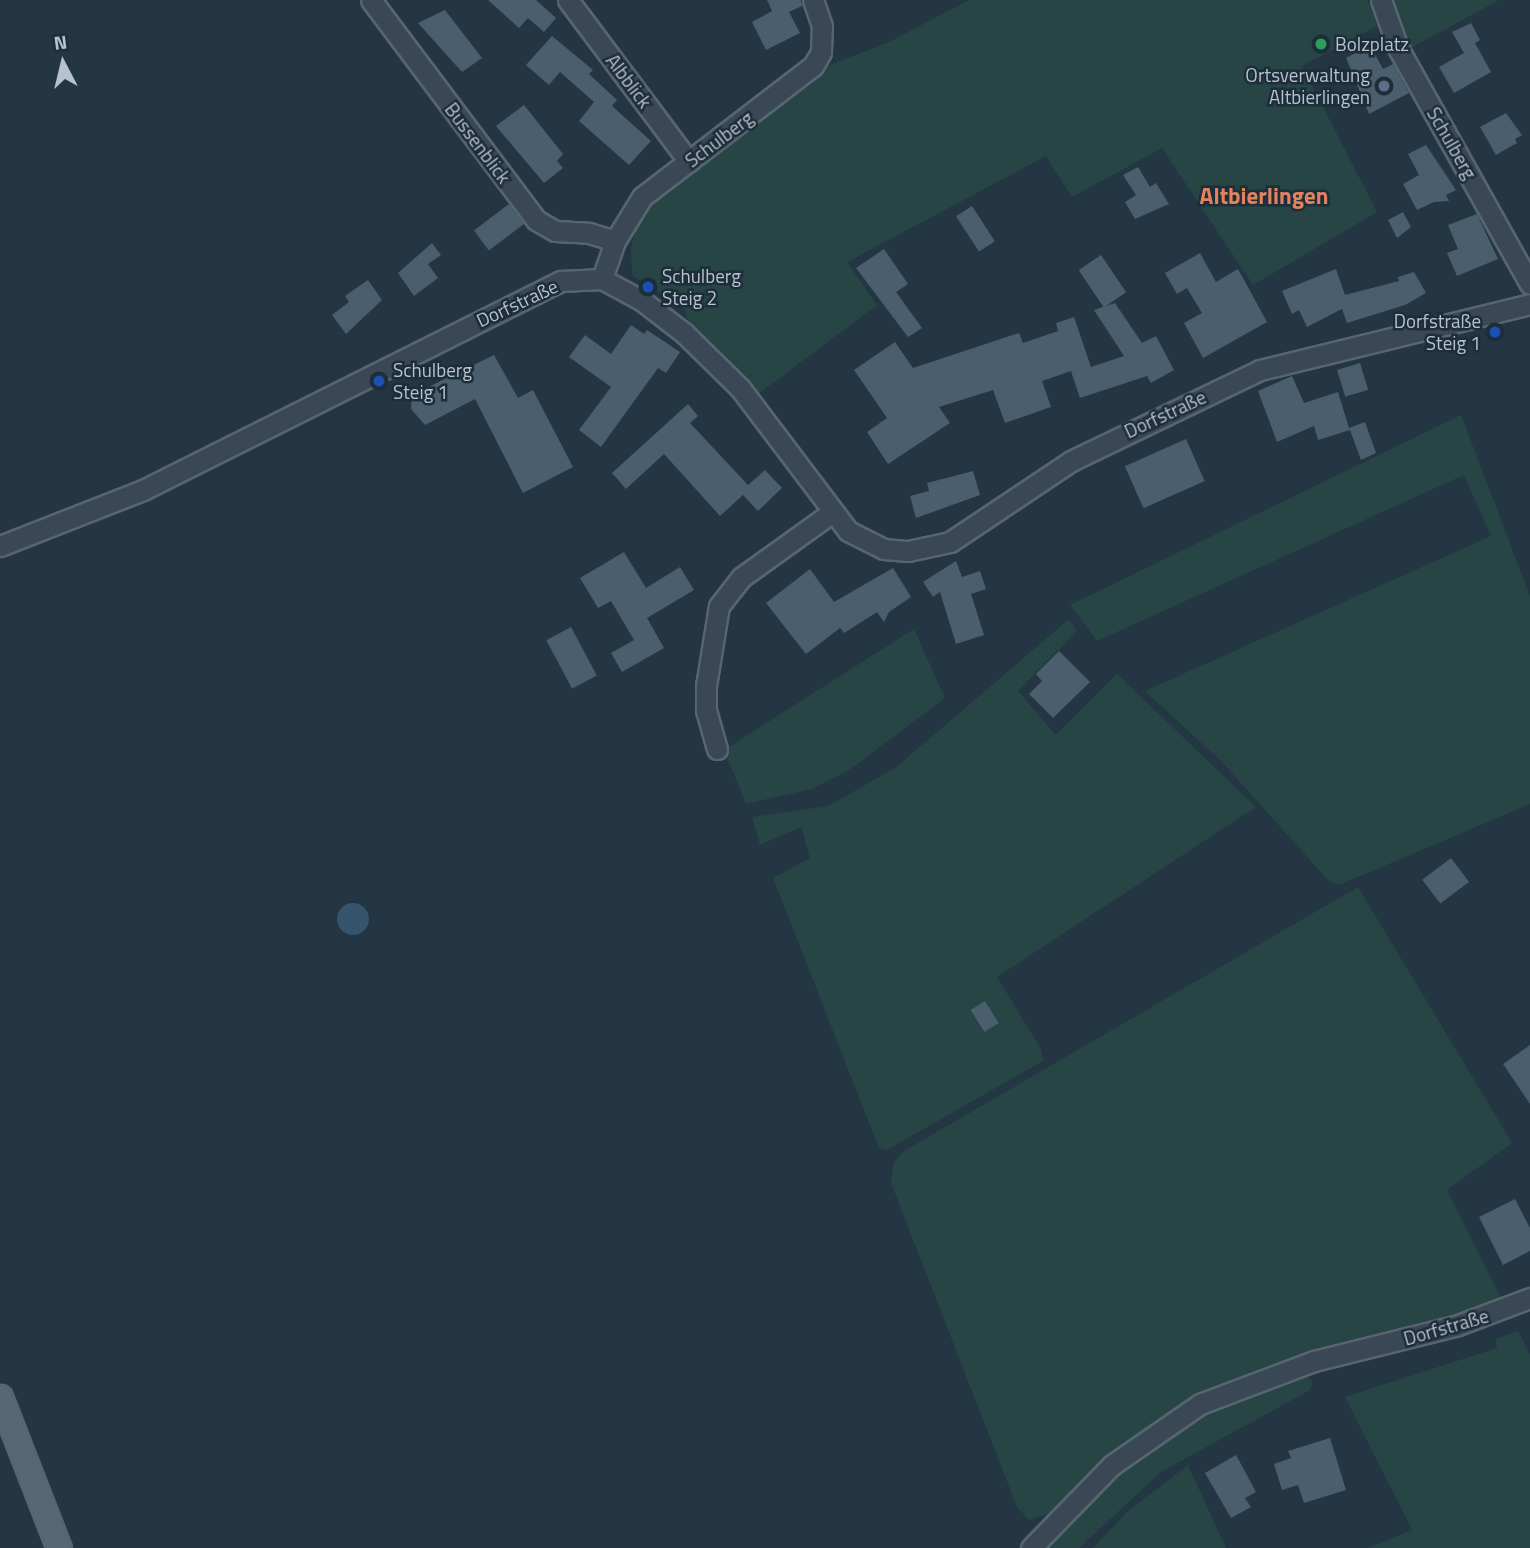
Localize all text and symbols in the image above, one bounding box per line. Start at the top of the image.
text: N [52,26,69,57]
north arrow [28,28,98,98]
place label: Bolzplatz [1335,33,1409,55]
marker: Bolzplatz [1313,36,1329,52]
street label: Albblick [601,50,657,112]
place label: Ortsverwaltung Altbierlingen [1245,64,1370,108]
marker: Ortsverwaltung Altbierlingen [1376,78,1392,94]
street label: Bussenblick [440,98,516,188]
street label: Schulberg [1422,103,1482,183]
street label: Schulberg [681,106,757,172]
district label: Altbierlingen [1200,182,1328,210]
place label: Schulberg Steig 2 [662,265,741,309]
street label: Dorfstraße [473,274,561,332]
marker: Schulberg Steig 2 [640,279,656,295]
place label: Dorfstraße Steig 1 [1394,310,1481,354]
marker: Dorfstraße Steig 1 [1487,324,1503,340]
place label: Schulberg Steig 1 [393,359,472,403]
marker: Schulberg Steig 1 [371,373,387,389]
street label: Dorfstraße [1121,385,1209,443]
street label: Dorfstraße [1401,1304,1491,1350]

